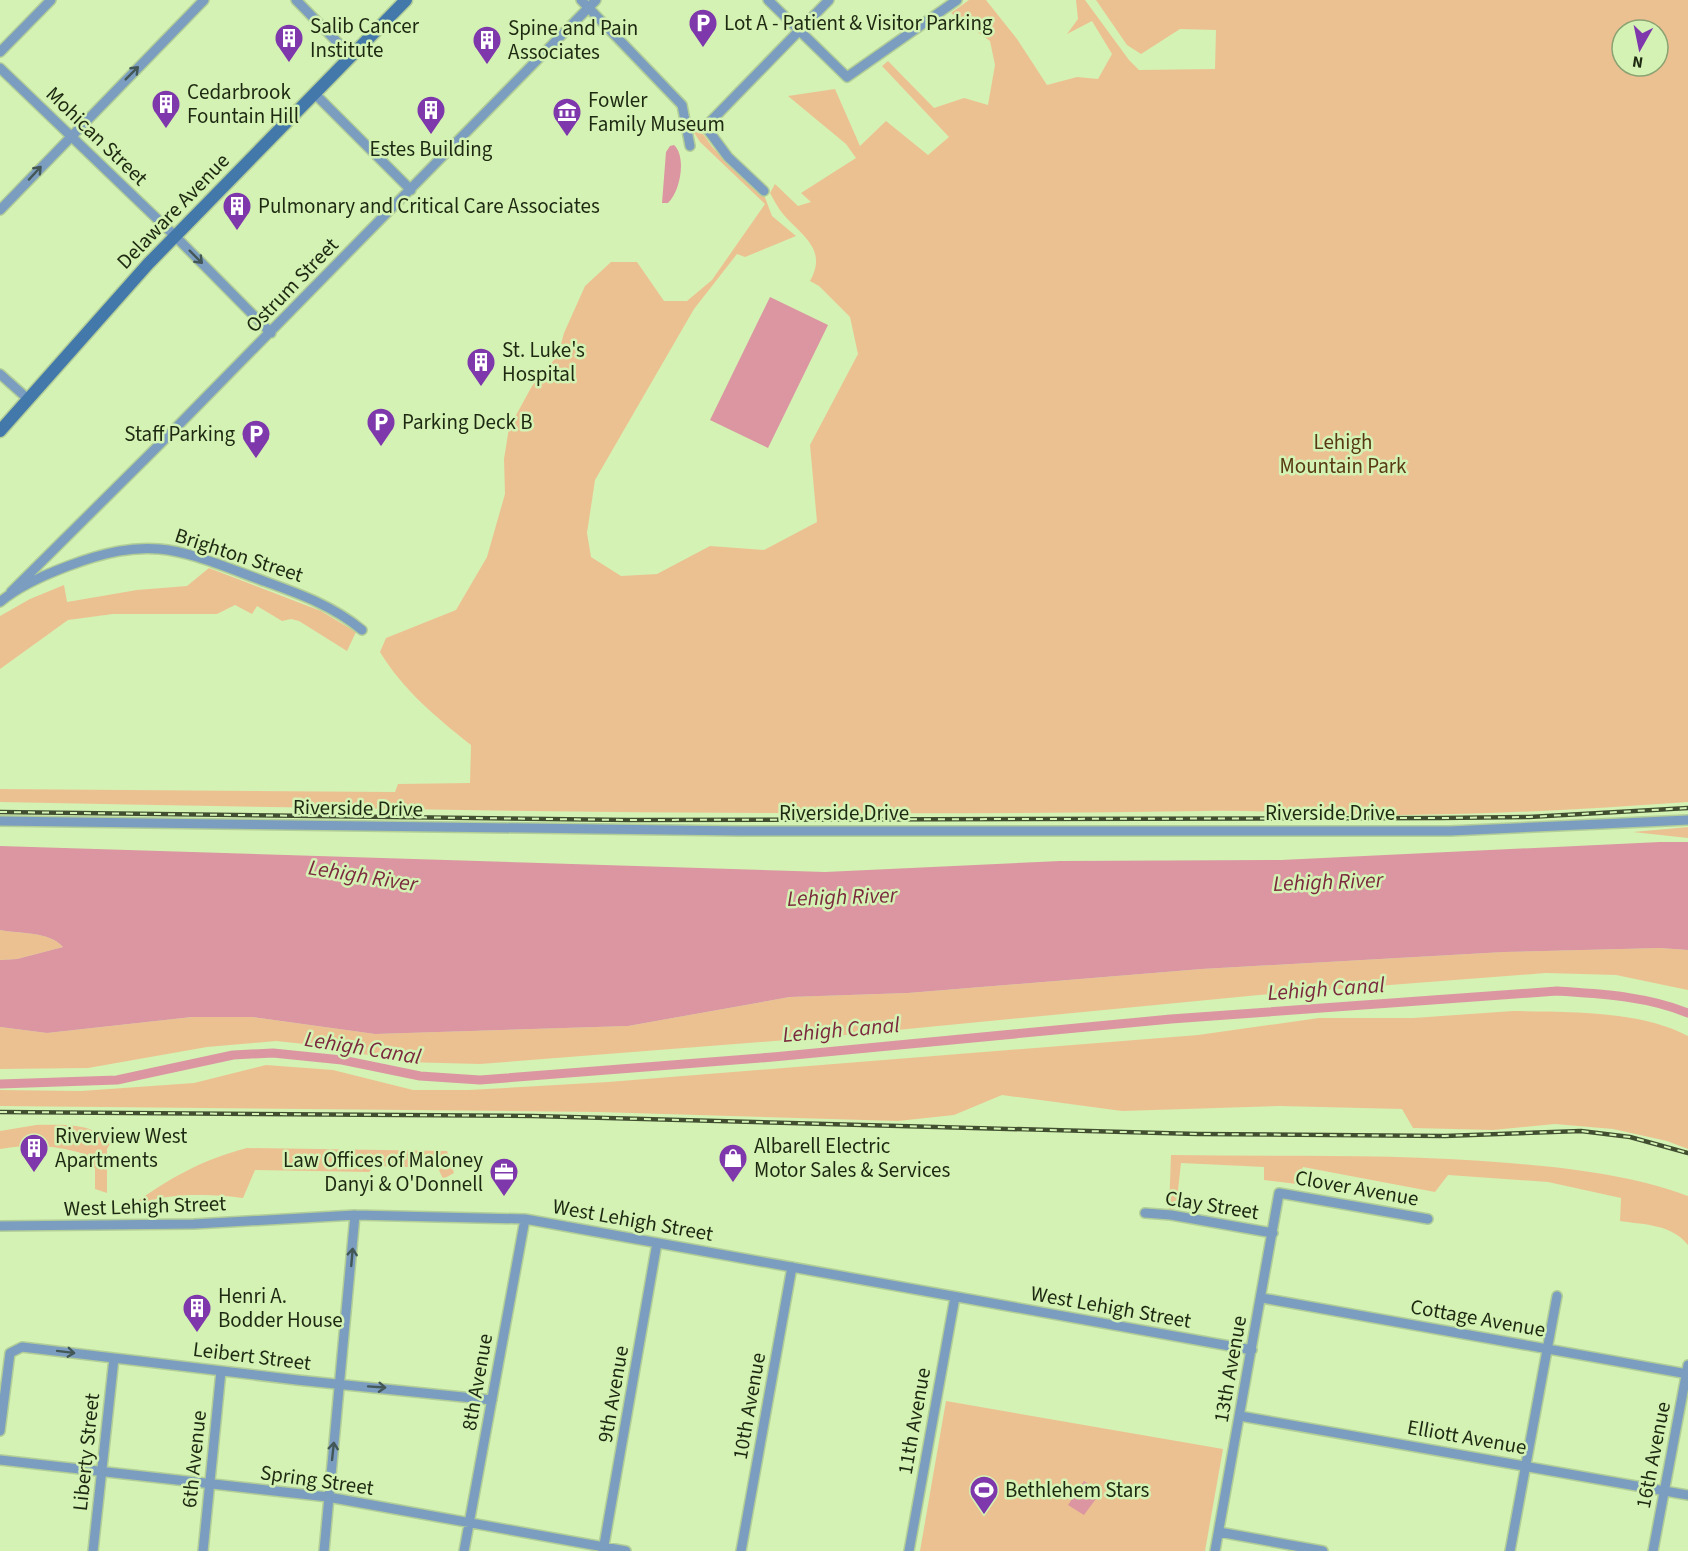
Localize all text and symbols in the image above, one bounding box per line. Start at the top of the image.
parking icon: Lot A - Patient & Visitor Parking [687,7,719,49]
place label: Lot A - Patient & Visitor Parking [724,8,993,38]
place label: Salib Cancer Institute [310,11,420,65]
place label: Spine and Pain Associates [508,13,638,67]
north arrow [1610,18,1670,78]
building icon: Salib Cancer Institute [273,22,305,64]
building icon: Spine and Pain Associates [471,24,503,66]
text: N [1631,50,1645,74]
one-way arrow [125,65,140,80]
place label: Cedarbrook Fountain Hill [187,77,299,131]
street label: Mohican Street [39,80,155,192]
place label: Fowler Family Museum [588,85,725,139]
building icon: Cedarbrook Fountain Hill [150,88,182,130]
building icon: Estes Building [415,94,447,136]
museum icon: Fowler Family Museum [551,96,583,138]
place label: Estes Building [370,134,493,164]
street label: Delaware Avenue [110,146,236,276]
one-way arrow [28,166,42,181]
building icon: Pulmonary and Critical Care Associates [221,190,253,232]
place label: Pulmonary and Critical Care Associates [258,191,600,221]
street label: Ostrum Street [239,231,345,339]
one-way arrow [188,249,203,264]
place label: St. Luke's Hospital [502,335,585,389]
building icon: St. Luke's Hospital [465,346,497,388]
parking icon: Parking Deck B [365,406,397,448]
place label: Parking Deck B [402,407,533,437]
parking icon: Staff Parking [240,418,272,460]
place label: Staff Parking [124,419,235,449]
park label: Lehigh Mountain Park [1280,427,1407,481]
street label: Brighton Street [171,520,307,590]
street label: Riverside Drive [293,792,423,824]
street label: Riverside Drive [779,798,909,828]
street label: Riverside Drive [1265,798,1395,828]
water label: Lehigh River [306,852,421,901]
water label: Lehigh River [1273,864,1385,900]
water label: Lehigh River [787,879,899,915]
water label: Lehigh Canal [1266,969,1386,1009]
water label: Lehigh Canal [781,1009,901,1051]
water label: Lehigh Canal [302,1023,424,1073]
place label: Riverview West Apartments [55,1121,187,1175]
place label: Albarell Electric Motor Sales & Services [754,1131,950,1185]
building icon: Riverview West Apartments [18,1132,50,1174]
shop icon: Albarell Electric Motor Sales & Services [717,1142,749,1184]
place label: Law Offices of Maloney Danyi & O'Donnell [283,1145,483,1199]
office icon: Law Offices of Maloney Danyi & O'Donnell [488,1156,520,1198]
street label: Clover Avenue [1293,1162,1421,1214]
street label: Clay Street [1163,1183,1261,1227]
street label: West Lehigh Street [63,1188,227,1224]
street label: West Lehigh Street [550,1191,716,1249]
one-way arrow [347,1247,358,1267]
street label: West Lehigh Street [1028,1278,1194,1336]
place label: Henri A. Bodder House [218,1281,343,1335]
street label: Cottage Avenue [1408,1291,1548,1345]
building icon: Henri A. Bodder House [181,1292,213,1334]
street label: 13th Avenue [1206,1313,1254,1425]
street label: 8th Avenue [454,1331,500,1433]
street label: Leibert Street [191,1334,313,1378]
street label: 9th Avenue [590,1343,636,1445]
one-way arrow [56,1347,76,1358]
street label: 10th Avenue [725,1350,773,1462]
street label: 11th Avenue [890,1365,938,1477]
one-way arrow [366,1382,386,1393]
street label: Liberty Street [65,1392,107,1512]
street label: 16th Avenue [1628,1399,1678,1511]
street label: 6th Avenue [174,1409,214,1509]
street label: Elliott Avenue [1405,1412,1529,1462]
one-way arrow [328,1441,339,1461]
street label: Spring Street [258,1457,376,1503]
sports icon: Bethlehem Stars [968,1474,1000,1516]
place label: Bethlehem Stars [1005,1475,1149,1505]

